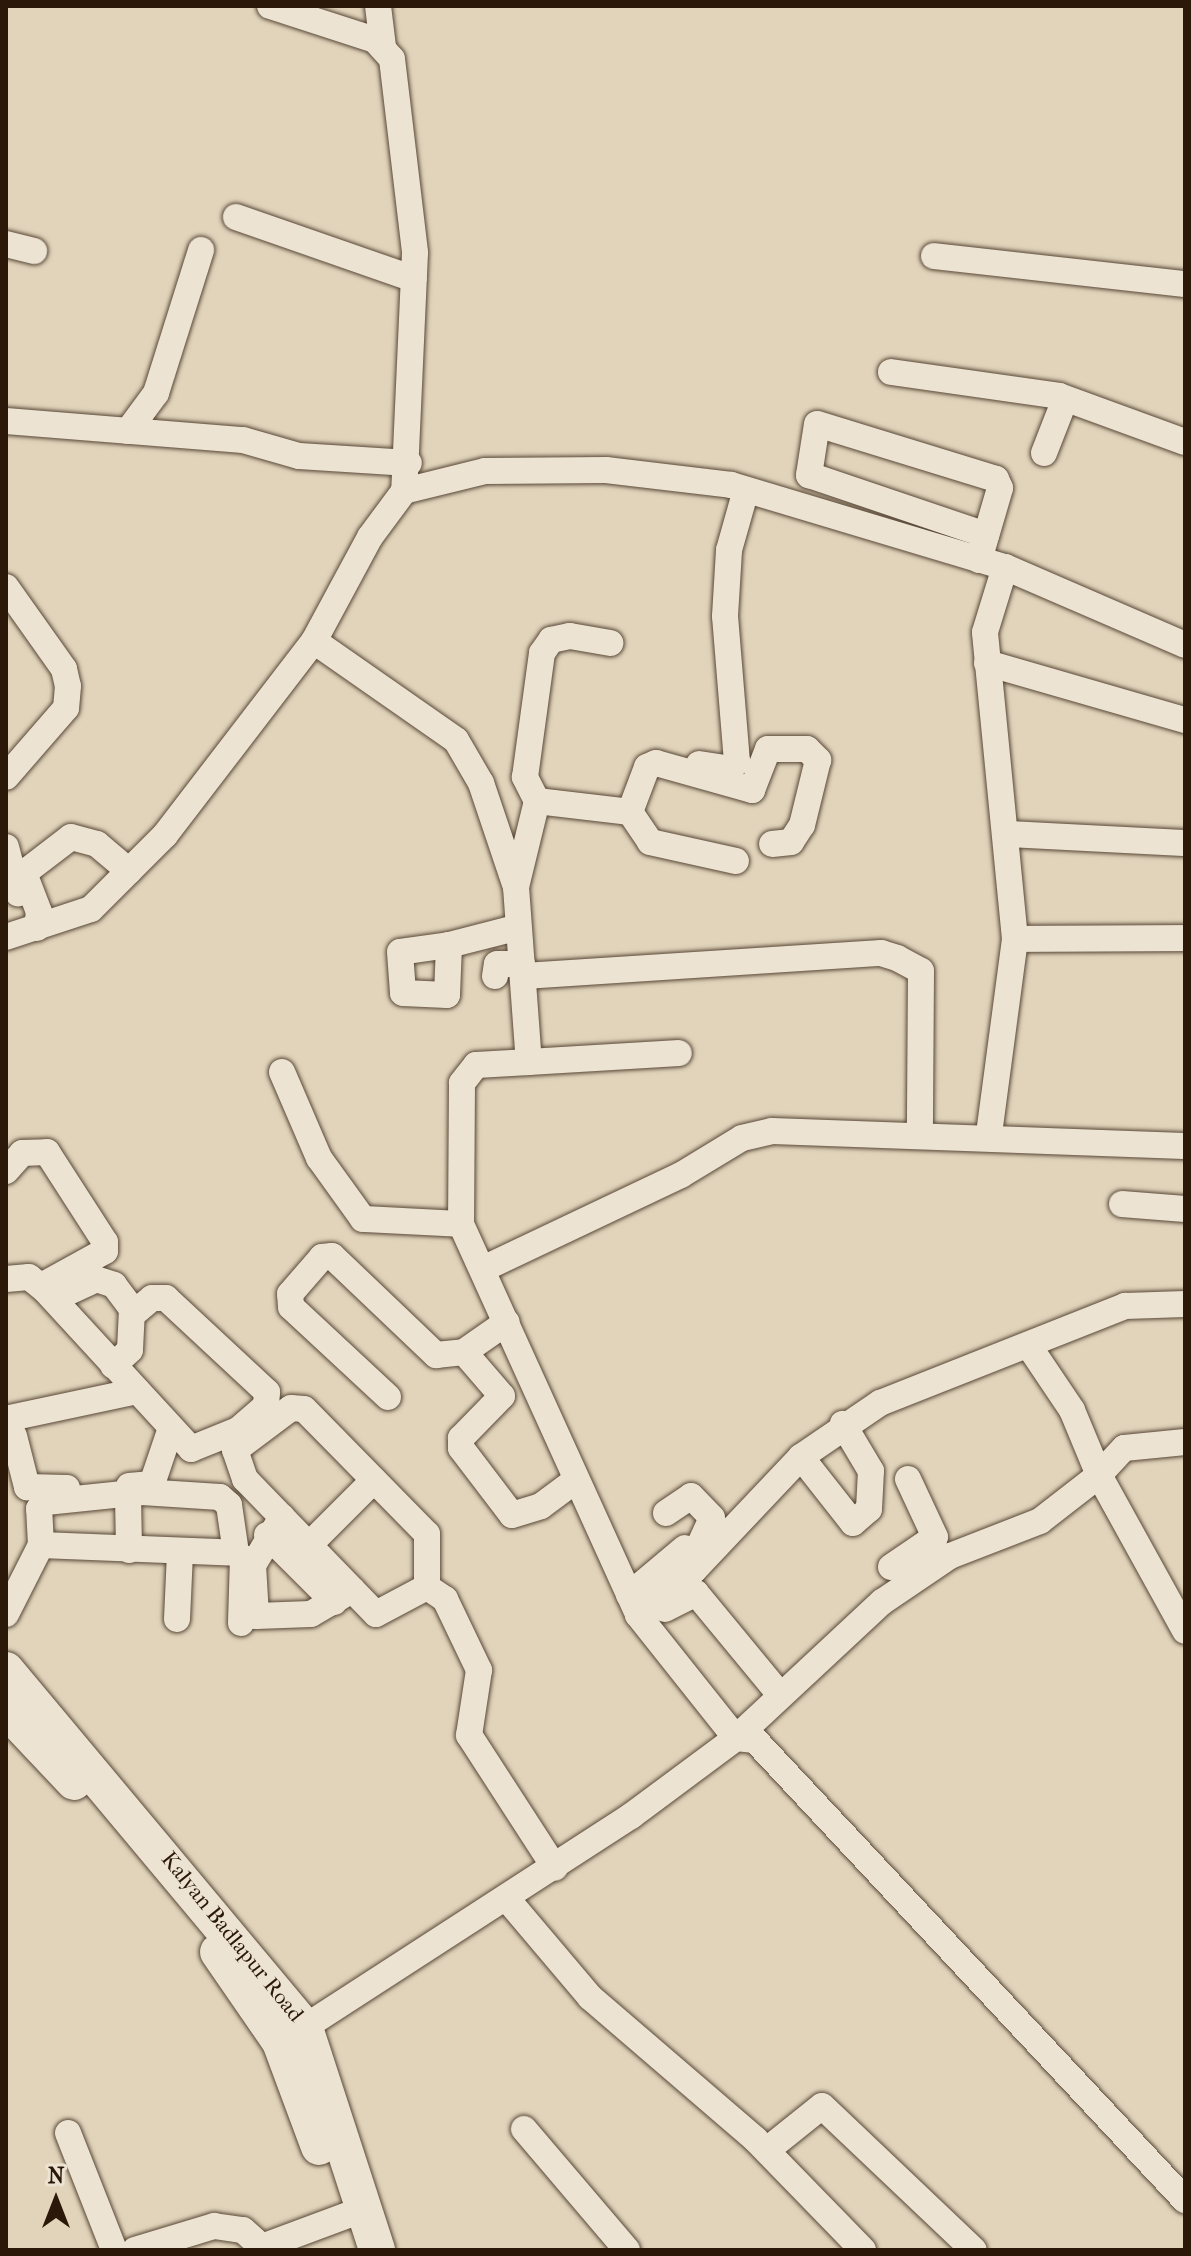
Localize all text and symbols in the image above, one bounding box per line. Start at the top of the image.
street label: Kalyan Badlapur Road [155,1847,309,2027]
north arrow [16,2160,96,2240]
text: N [48,2163,64,2189]

